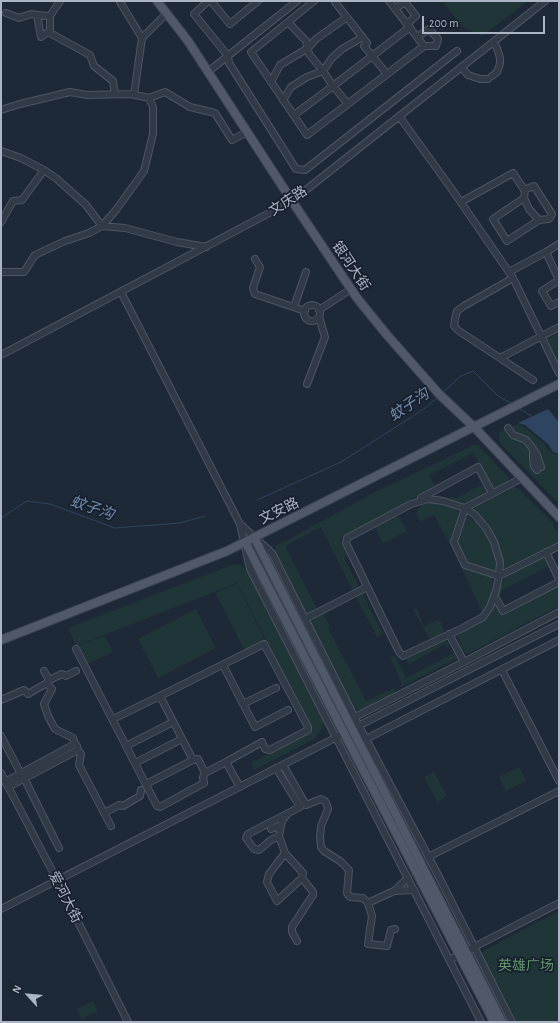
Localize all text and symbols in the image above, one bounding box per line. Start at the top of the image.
scale bar [424,8,547,34]
text: 200 m [429,17,459,29]
street label: 文庆路 [266,183,310,219]
street label: 银河大街 [328,238,374,294]
water label: 蚊子沟 [385,385,433,425]
water label: 蚊子沟 [68,492,116,524]
street label: 文安路 [256,494,302,528]
street label: 爱河大街 [45,868,85,926]
park label: 英雄广场 [498,958,554,974]
north arrow [8,975,48,1015]
text: N [10,983,24,995]

